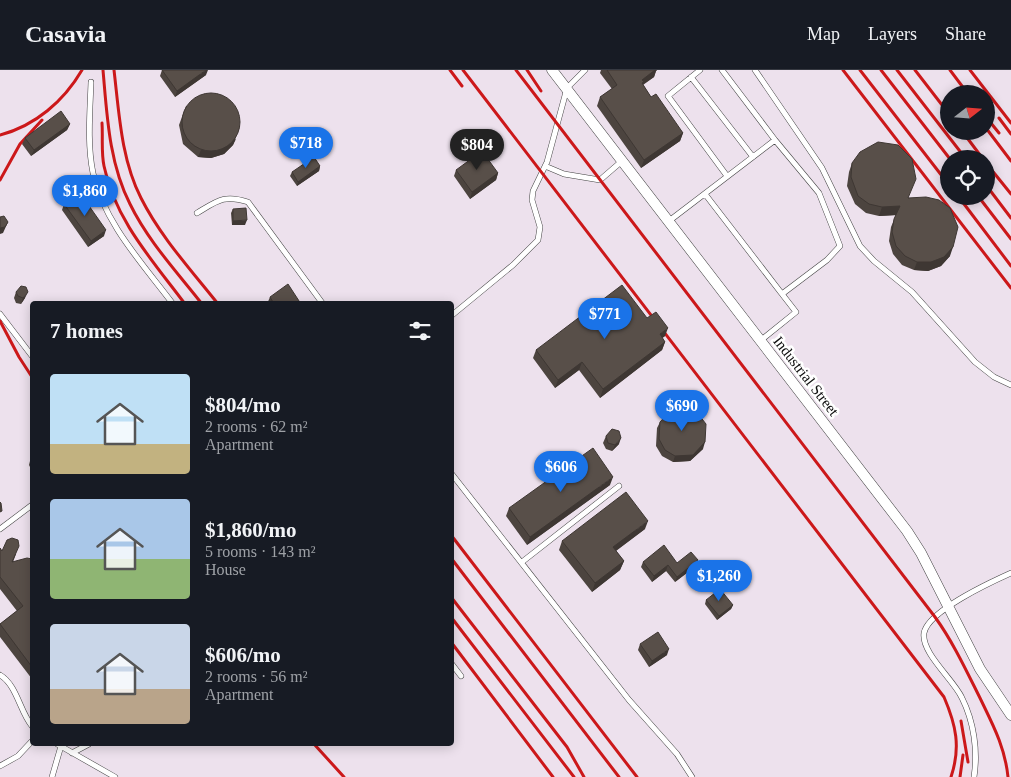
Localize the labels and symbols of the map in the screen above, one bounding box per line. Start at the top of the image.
north arrow [940,85,995,140]
pin: $718 [276,126,336,169]
pin: $804 [447,128,507,171]
pin: $1,860 [44,174,126,217]
pin: $771 [575,298,635,340]
street label: Industrial Street [770,333,842,419]
pin: $690 [652,390,712,432]
pin: $606 [531,450,591,493]
pin: $1,260 [678,560,760,602]

